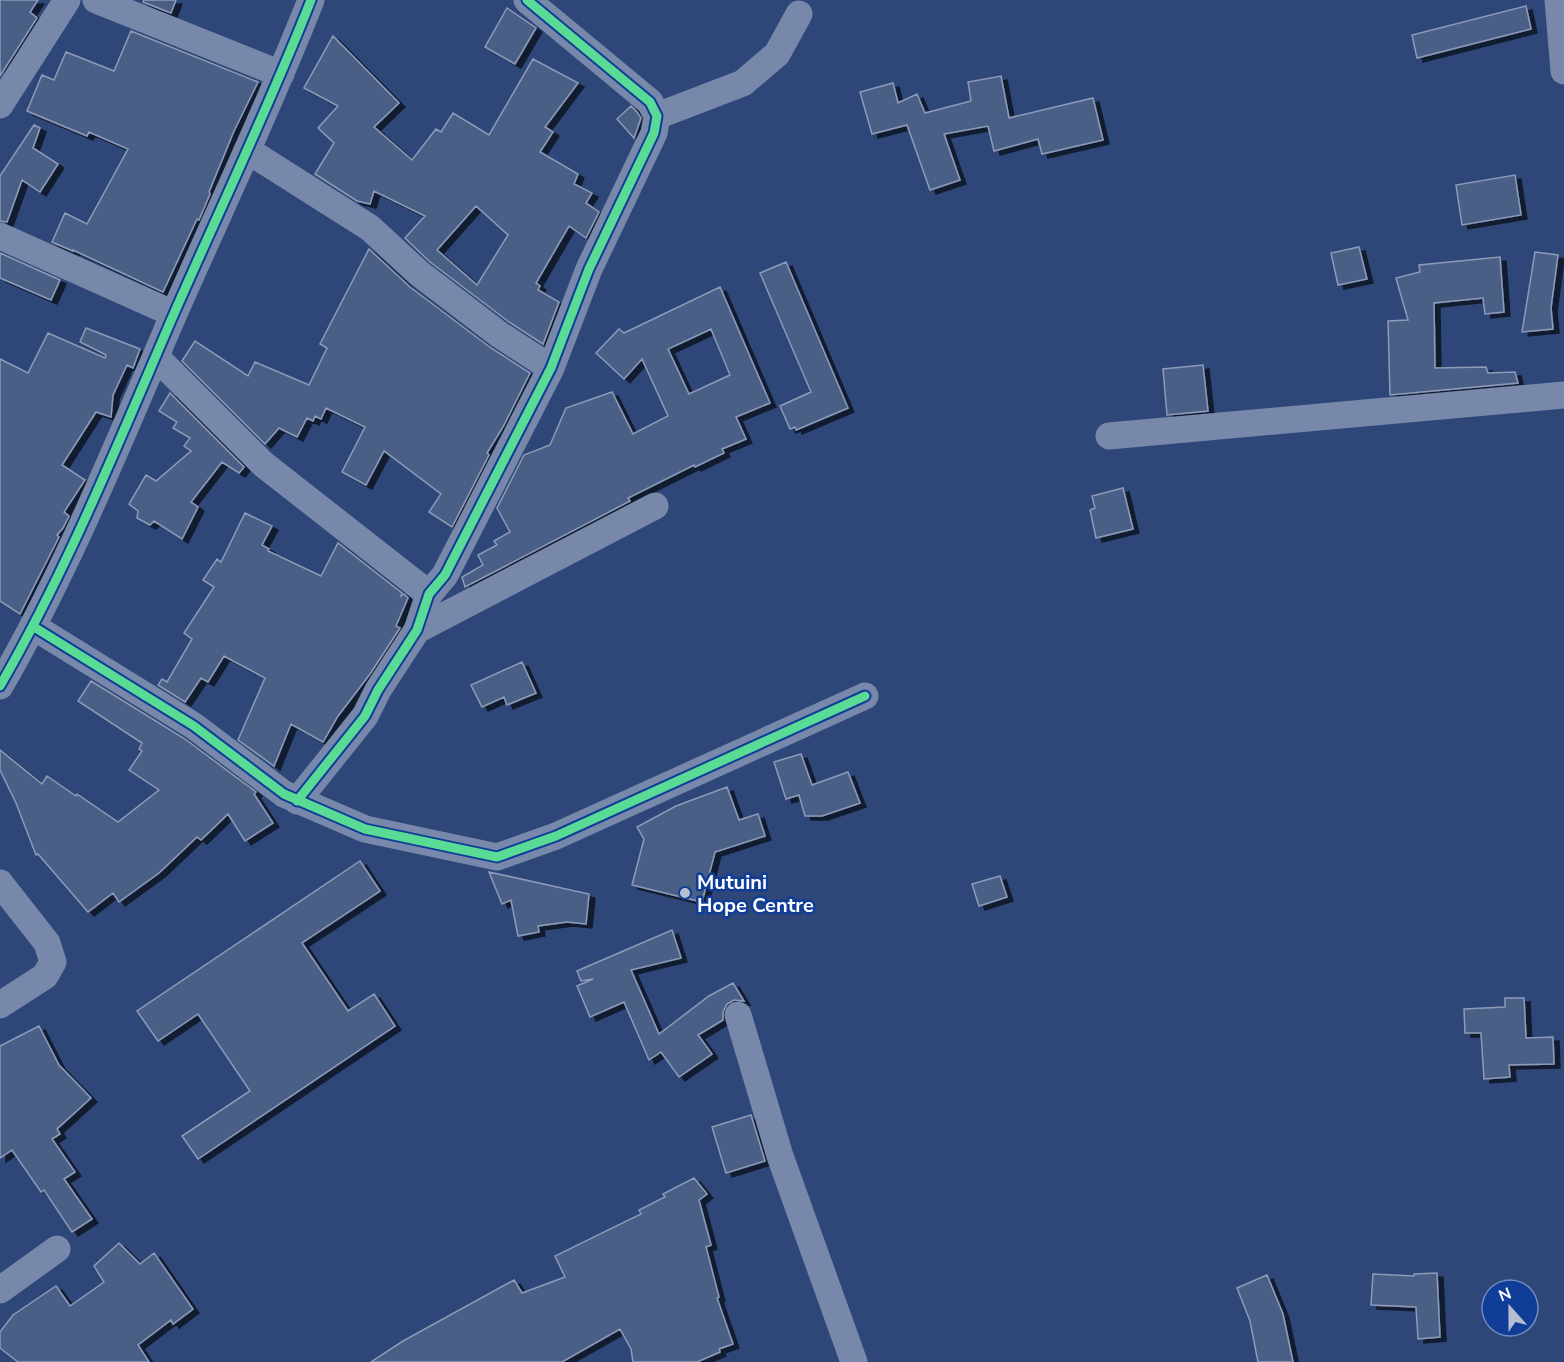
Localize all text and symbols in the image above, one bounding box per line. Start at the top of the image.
place label: Mutuini Hope Centre [697,869,814,919]
marker: Mutuini Hope Centre [678,886,692,900]
north arrow [1480,1278,1540,1338]
text: N [1495,1283,1515,1307]

